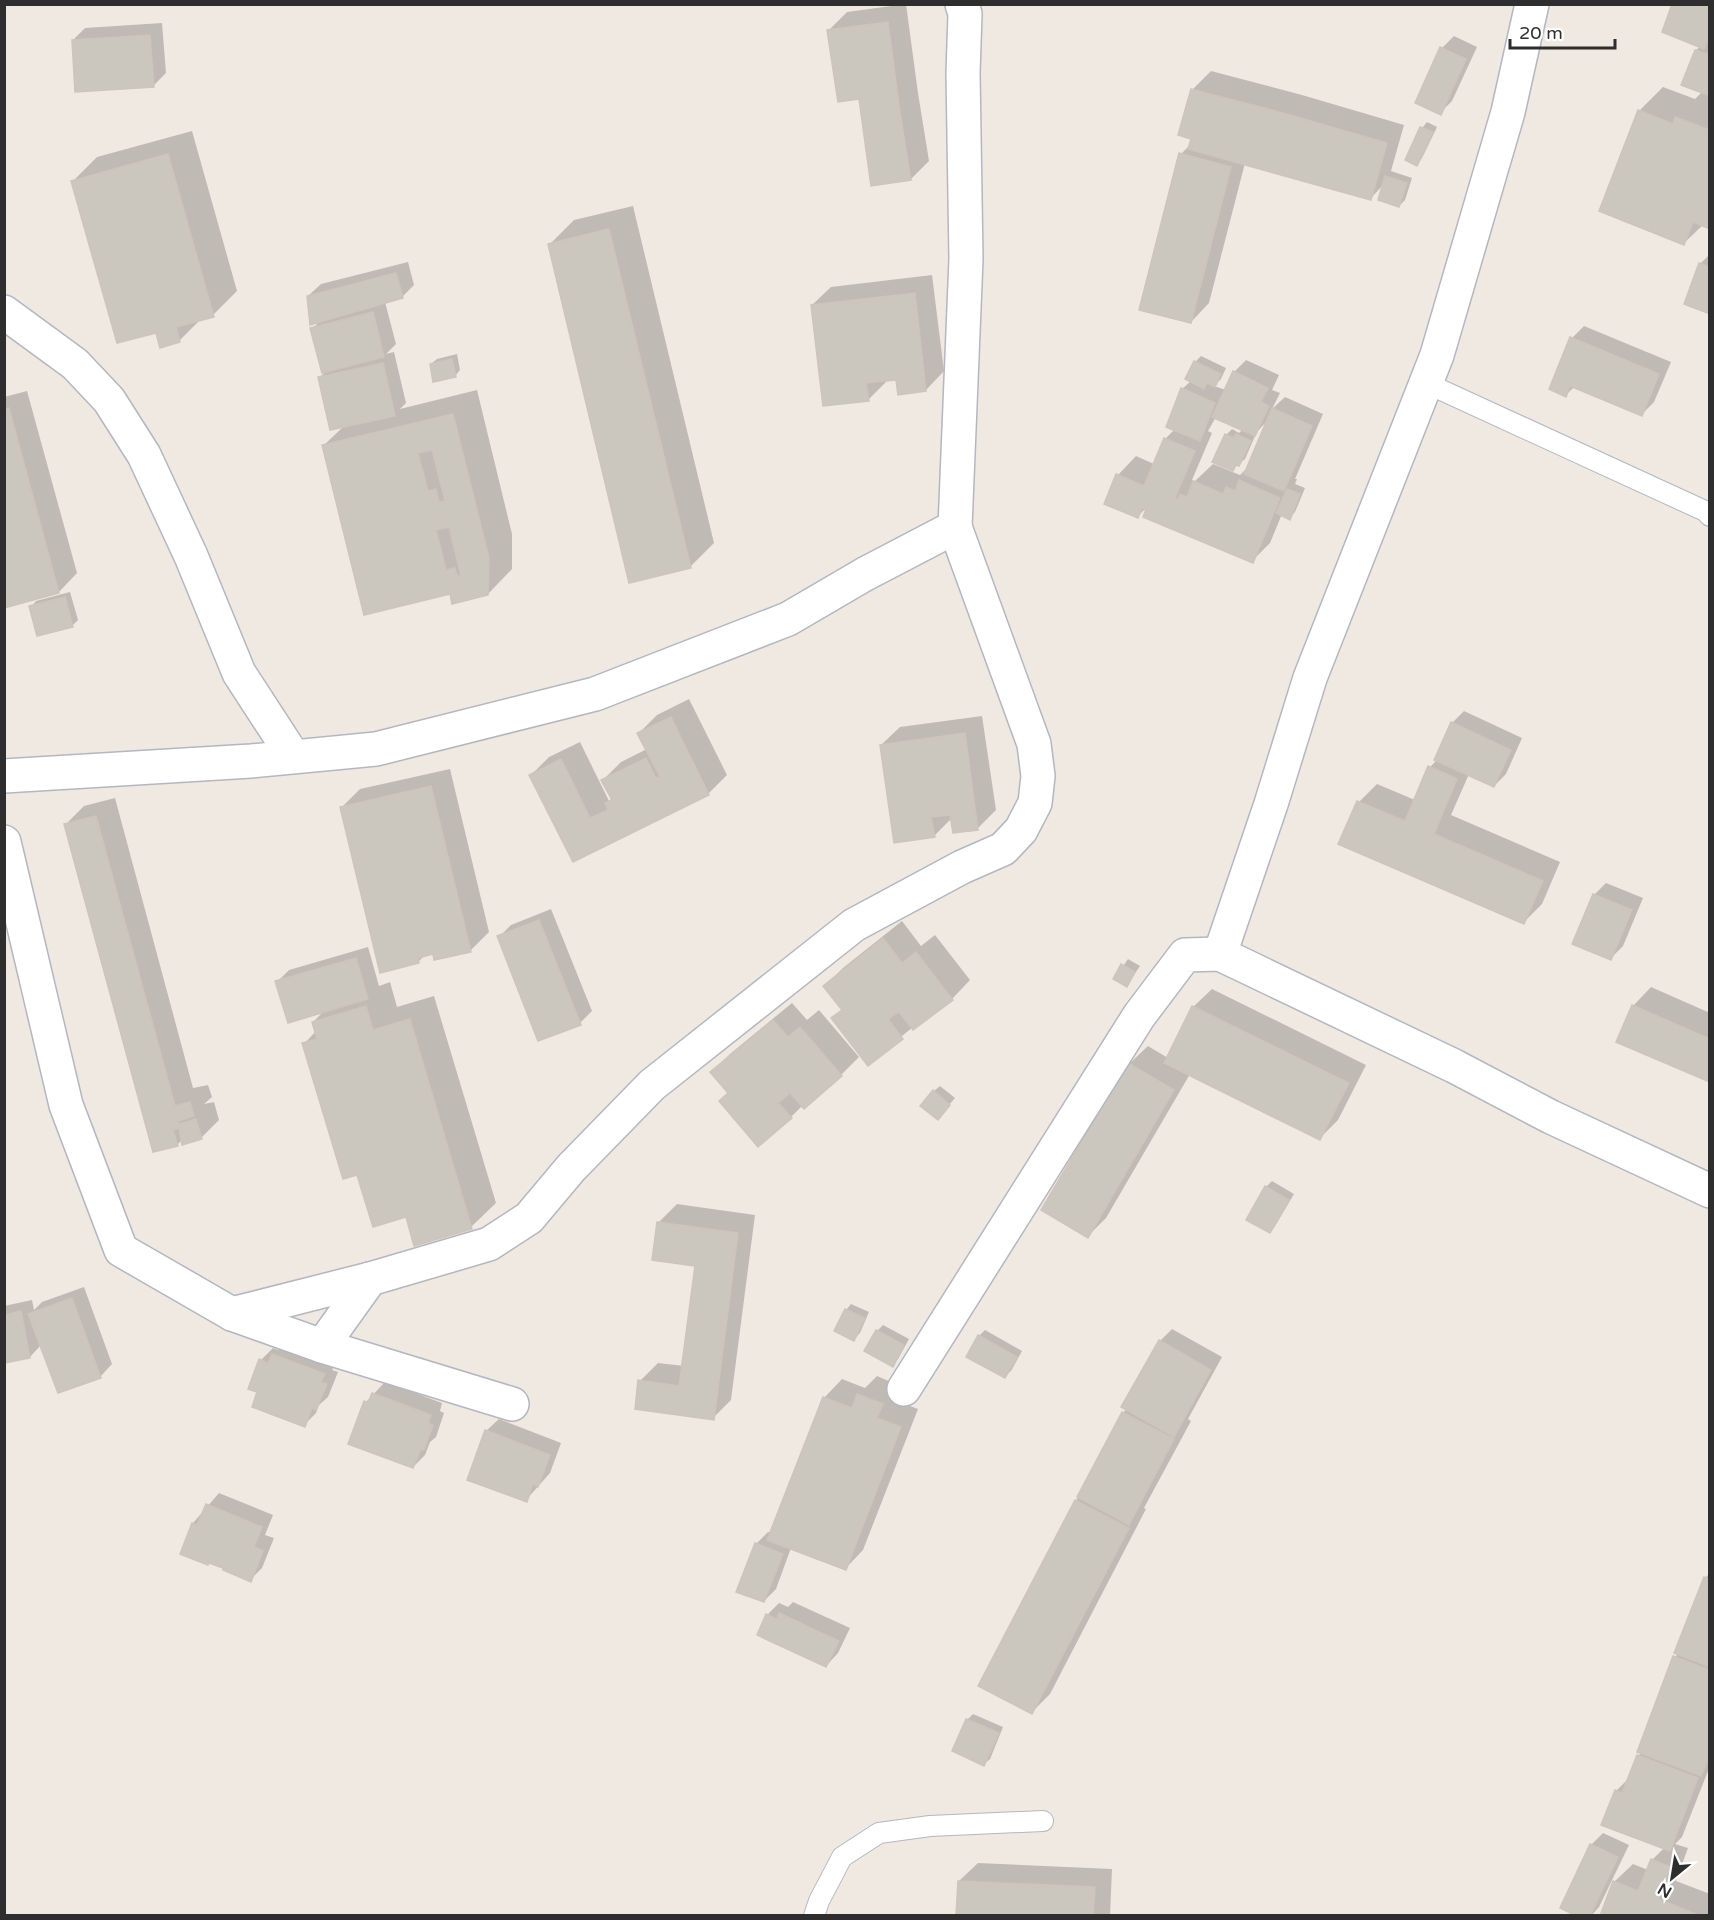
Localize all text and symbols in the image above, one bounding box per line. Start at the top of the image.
scale bar [1510,12,1615,50]
text: 20 m [1519,22,1563,44]
north arrow [1642,1848,1702,1908]
text: N [1654,1878,1676,1902]

